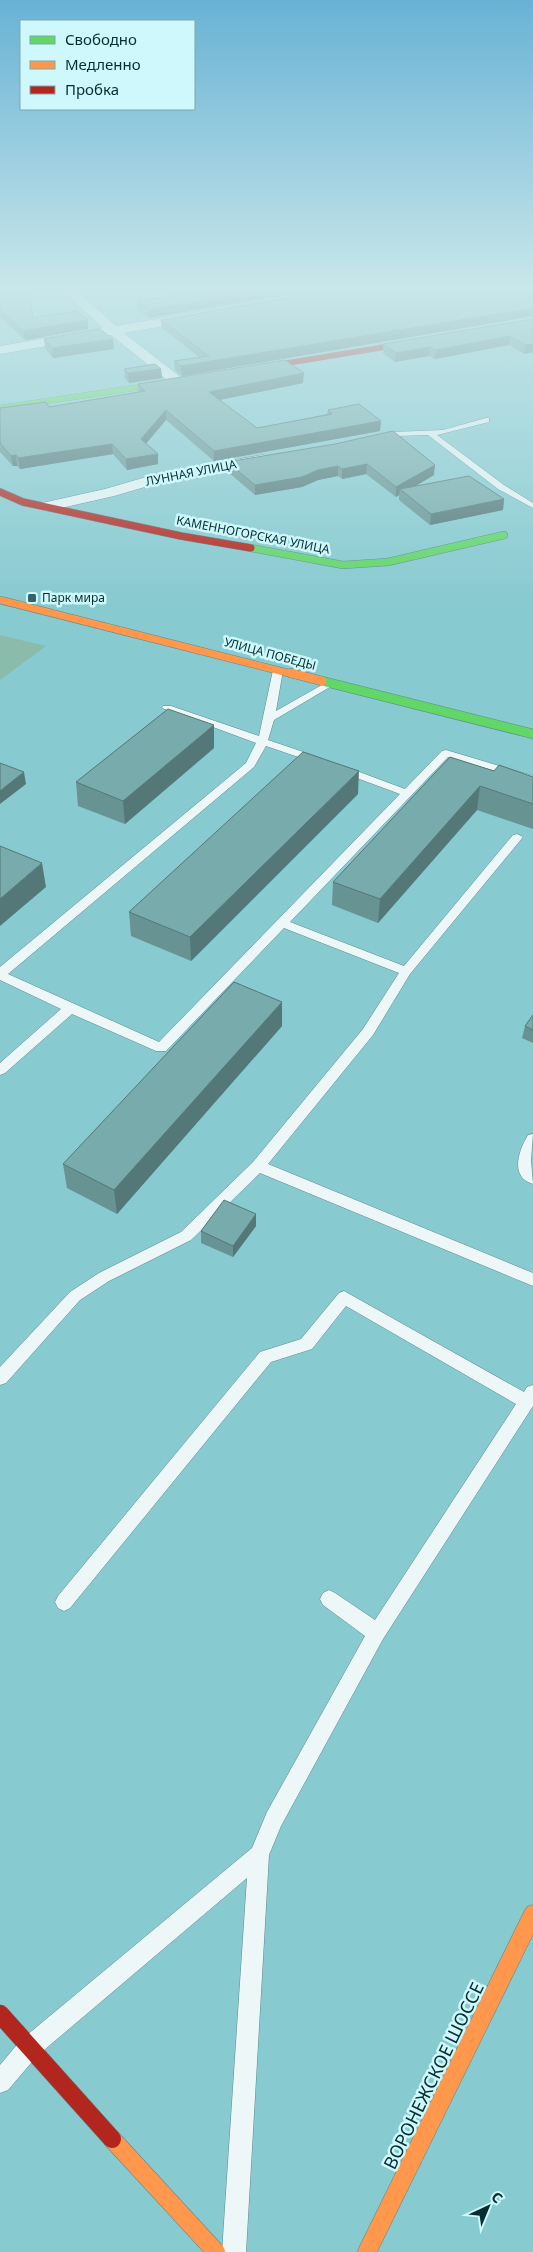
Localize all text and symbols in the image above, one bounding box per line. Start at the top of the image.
legend [20,20,195,110]
text: Свободно [65,29,137,49]
text: Медленно [65,54,141,74]
text: Пробка [65,79,119,99]
street label: ЛУННАЯ УЛИЦА [144,455,238,490]
street label: КАМЕННОГОРСКАЯ УЛИЦА [175,511,332,558]
place label: Парк мира [42,589,105,606]
marker: Парк мира [26,592,38,604]
street label: УЛИЦА ПОБЕДЫ [222,633,318,674]
street label: ВОРОНЕЖСКОЕ ШОССЕ [377,1978,489,2173]
north arrow [463,2182,513,2232]
text: С [488,2187,507,2207]

